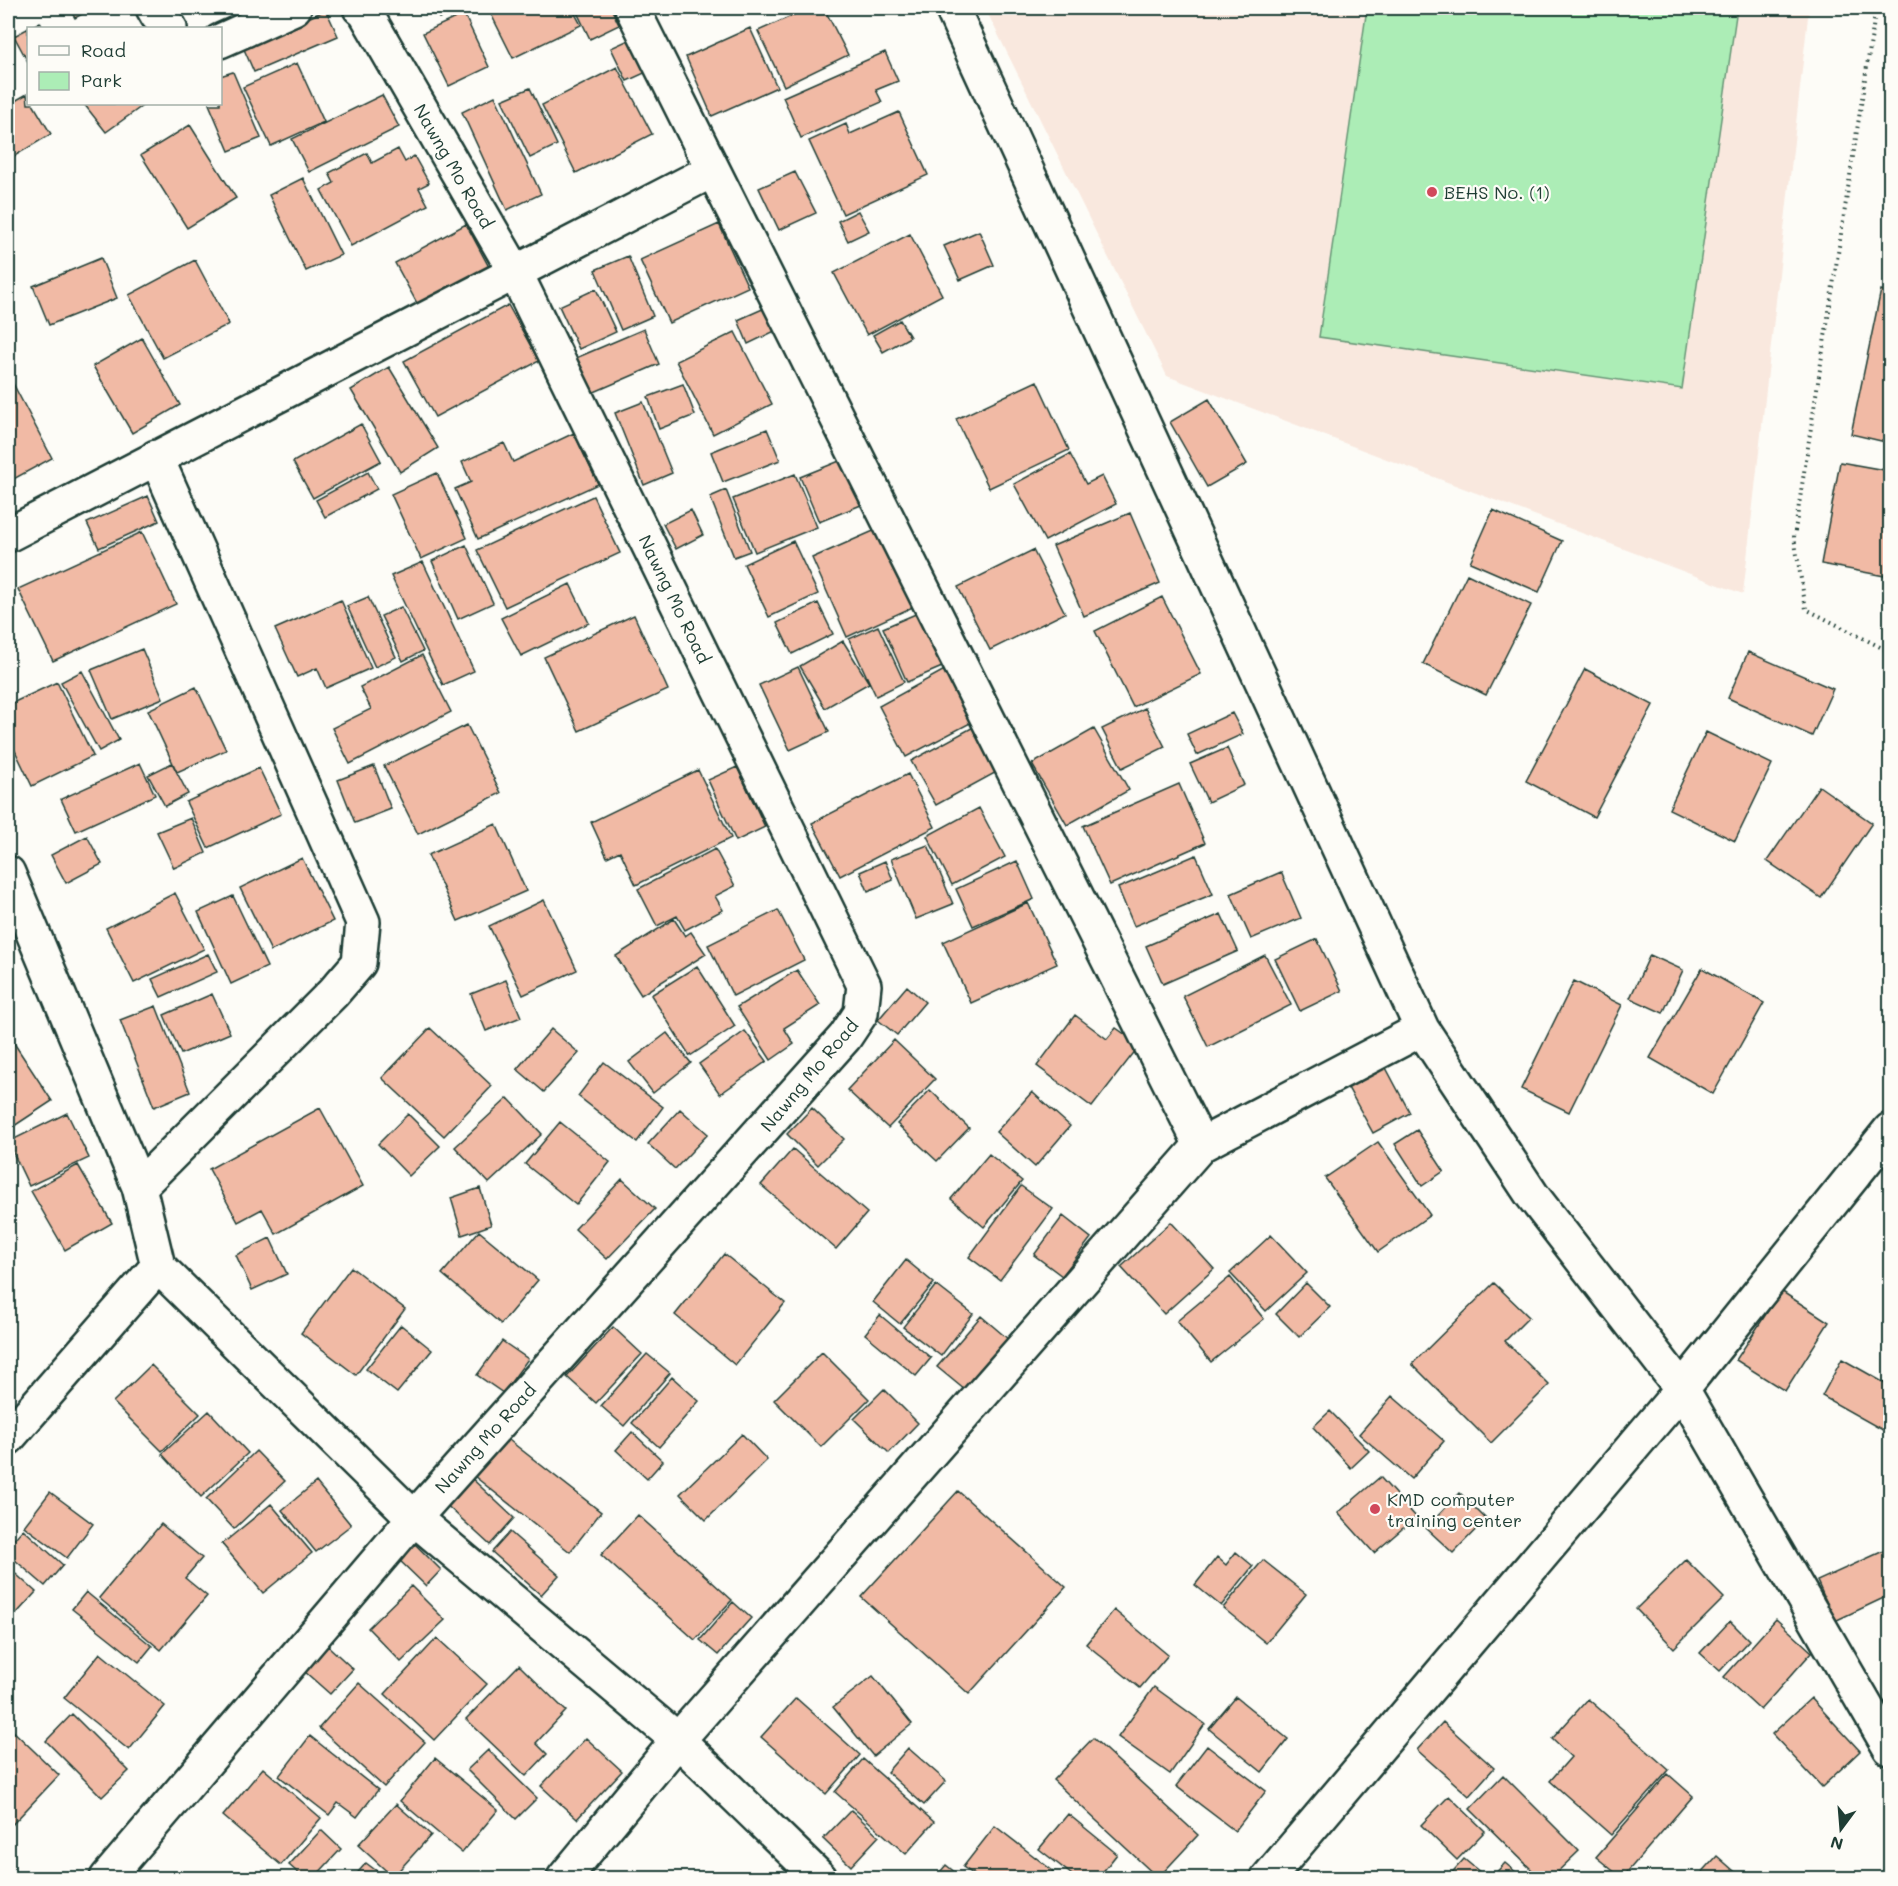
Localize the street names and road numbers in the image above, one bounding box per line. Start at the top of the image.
street label: Nawng Mo Road [409,99,499,233]
street label: Nawng Mo Road [633,531,717,667]
street label: Nawng Mo Road [755,1014,863,1136]
street label: Nawng Mo Road [429,1378,541,1498]

